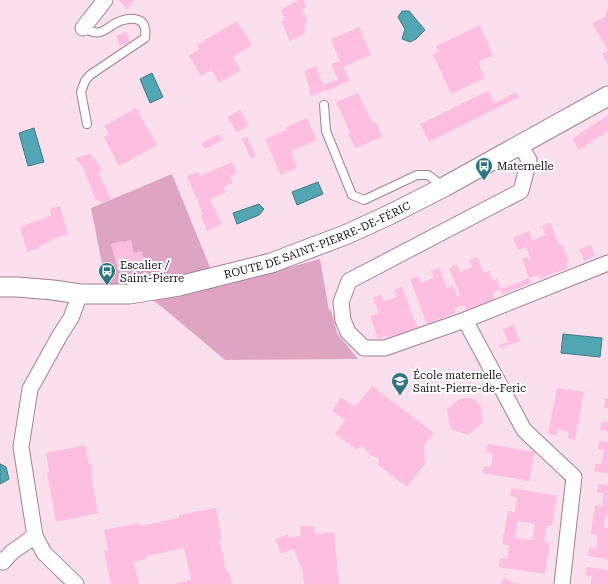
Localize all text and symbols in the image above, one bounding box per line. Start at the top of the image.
bus stop icon: Maternelle [474,156,494,181]
place label: Maternelle [497,160,554,173]
street label: ROUTE DE SAINT-PIERRE-DE-FÉRIC [223,199,413,282]
place label: Escalier / Saint-Pierre [120,259,184,285]
bus stop icon: Escalier / Saint-Pierre [97,261,117,286]
place label: École maternelle Saint-Pierre-de-Feric [413,368,526,395]
school or university icon: École maternelle Saint-Pierre-de-Feric [390,371,410,396]

